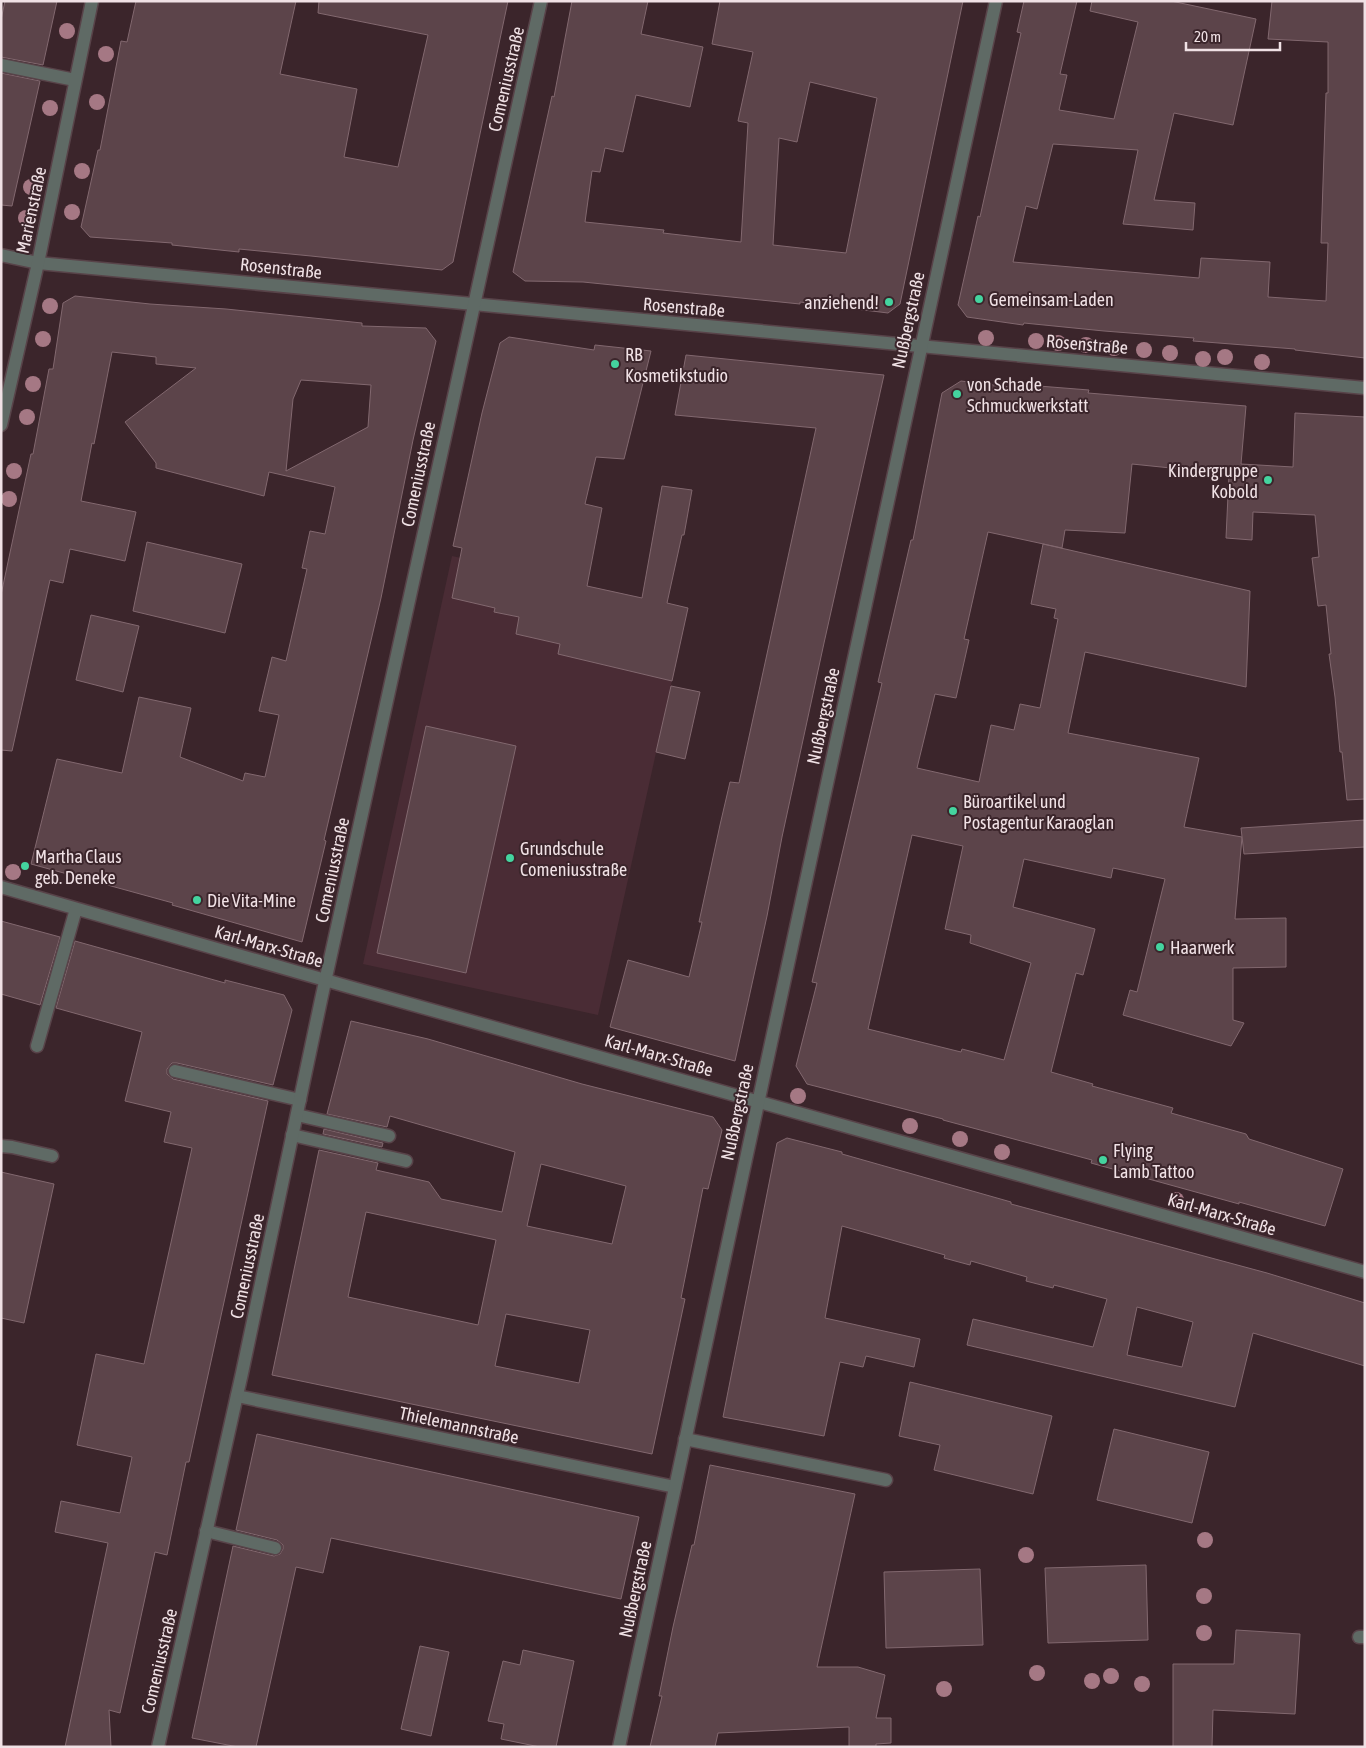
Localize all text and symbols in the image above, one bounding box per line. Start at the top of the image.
scale bar [1186,20,1280,52]
street label: Comeniusstraße [484,24,528,134]
text: 20 m [1194,28,1221,45]
street label: Marienstraße [12,165,50,255]
street label: Rosenstraße [239,253,323,283]
street label: Nußbergstraße [887,270,929,370]
place label: Gemeinsam-Laden [989,289,1114,310]
place label: anziehend! [804,292,879,313]
street label: Rosenstraße [642,293,726,321]
marker: Gemeinsam-Laden [973,293,985,305]
marker: anziehend! [883,296,895,308]
street label: Rosenstraße [1045,330,1129,358]
place label: RB Kosmetikstudio [625,344,728,386]
marker: RB Kosmetikstudio [609,358,621,370]
place label: von Schade Schmuckwerkstatt [967,374,1088,416]
marker: von Schade Schmuckwerkstatt [951,388,963,400]
street label: Comeniusstraße [397,419,439,529]
place label: Kindergruppe Kobold [1168,460,1258,502]
marker: Kindergruppe Kobold [1262,474,1274,486]
street label: Nußbergstraße [802,666,844,766]
place label: Büroartikel und Postagentur Karaoglan [963,791,1114,833]
marker: Büroartikel und Postagentur Karaoglan [947,805,959,817]
street label: Comeniusstraße [311,815,353,925]
place label: Grundschule Comeniusstraße [520,838,627,880]
place label: Martha Claus geb. Deneke [35,846,122,888]
marker: Grundschule Comeniusstraße [504,852,516,864]
marker: Martha Claus geb. Deneke [19,860,31,872]
place label: Die Vita-Mine [207,890,296,911]
marker: Die Vita-Mine [191,894,203,906]
street label: Karl-Marx-Straße [212,921,326,971]
place label: Haarwerk [1170,937,1235,958]
marker: Haarwerk [1154,941,1166,953]
street label: Karl-Marx-Straße [602,1030,716,1080]
street label: Nußbergstraße [716,1062,758,1162]
place label: Flying Lamb Tattoo [1113,1140,1194,1182]
marker: Flying Lamb Tattoo [1097,1154,1109,1166]
street label: Karl-Marx-Straße [1165,1189,1279,1239]
street label: Comeniusstraße [226,1211,268,1321]
street label: Thielemannstraße [397,1402,521,1448]
street label: Nußbergstraße [614,1539,656,1639]
street label: Comeniusstraße [137,1606,181,1716]

